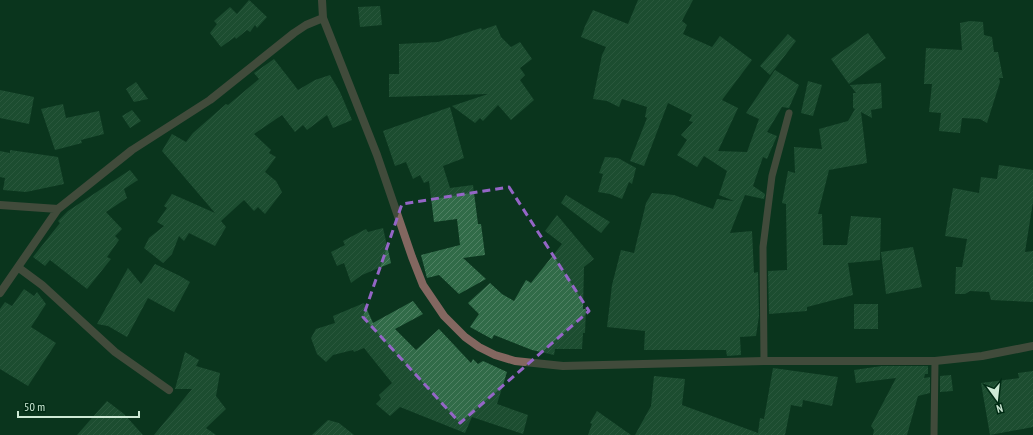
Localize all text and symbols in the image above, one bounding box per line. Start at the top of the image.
north arrow [977,379,1017,419]
scale bar [18,393,139,419]
text: 50 m [24,399,45,414]
text: N [995,401,1004,416]

